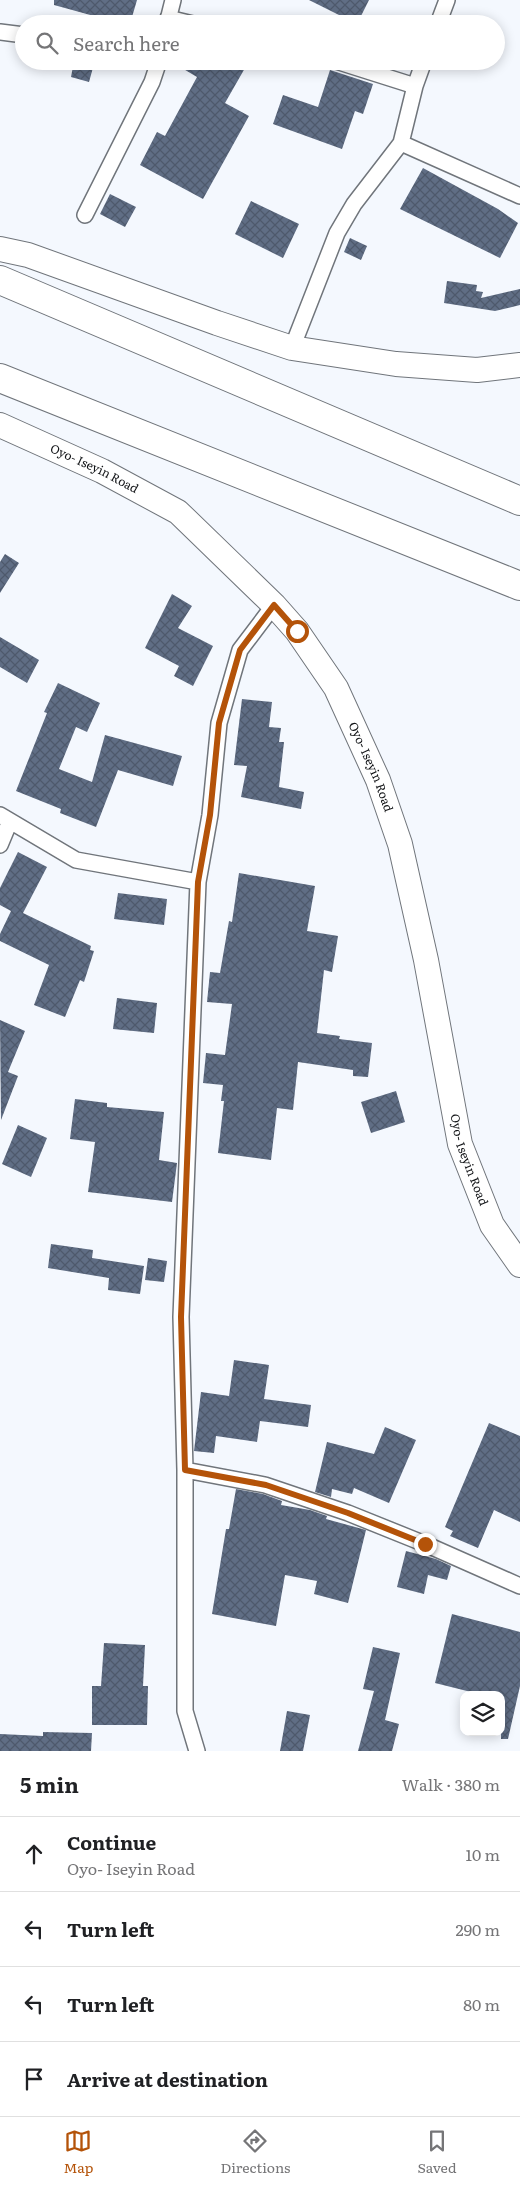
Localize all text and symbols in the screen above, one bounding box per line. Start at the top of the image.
search box [15,15,505,70]
icon: search [33,29,61,57]
text: Search here [73,29,180,57]
street label: Oyo- Iseyin Road [48,439,143,497]
route start [286,620,309,643]
street label: Oyo- Iseyin Road [345,719,398,815]
street label: Oyo- Iseyin Road [447,1112,494,1209]
route end [414,1533,437,1556]
map controls [460,1691,505,1736]
button: layers [460,1691,505,1736]
text: 5 min [20,1768,79,1799]
text: Walk · 380 m [402,1772,500,1796]
text: Continue [67,1828,156,1856]
icon: ahead [20,1840,48,1868]
text: 10 m [466,1842,500,1866]
text: Oyo- Iseyin Road [67,1856,195,1880]
icon: left [20,1915,48,1943]
text: Turn left [67,1915,154,1943]
text: 290 m [456,1917,500,1941]
icon: left [20,1990,48,2018]
text: Turn left [67,1990,154,2018]
text: 80 m [463,1992,500,2016]
icon: arrive [20,2065,48,2093]
text: Arrive at destination [67,2065,268,2093]
tab: Map [64,2127,93,2177]
tab: Directions [220,2127,290,2177]
tab: Saved [417,2127,456,2177]

